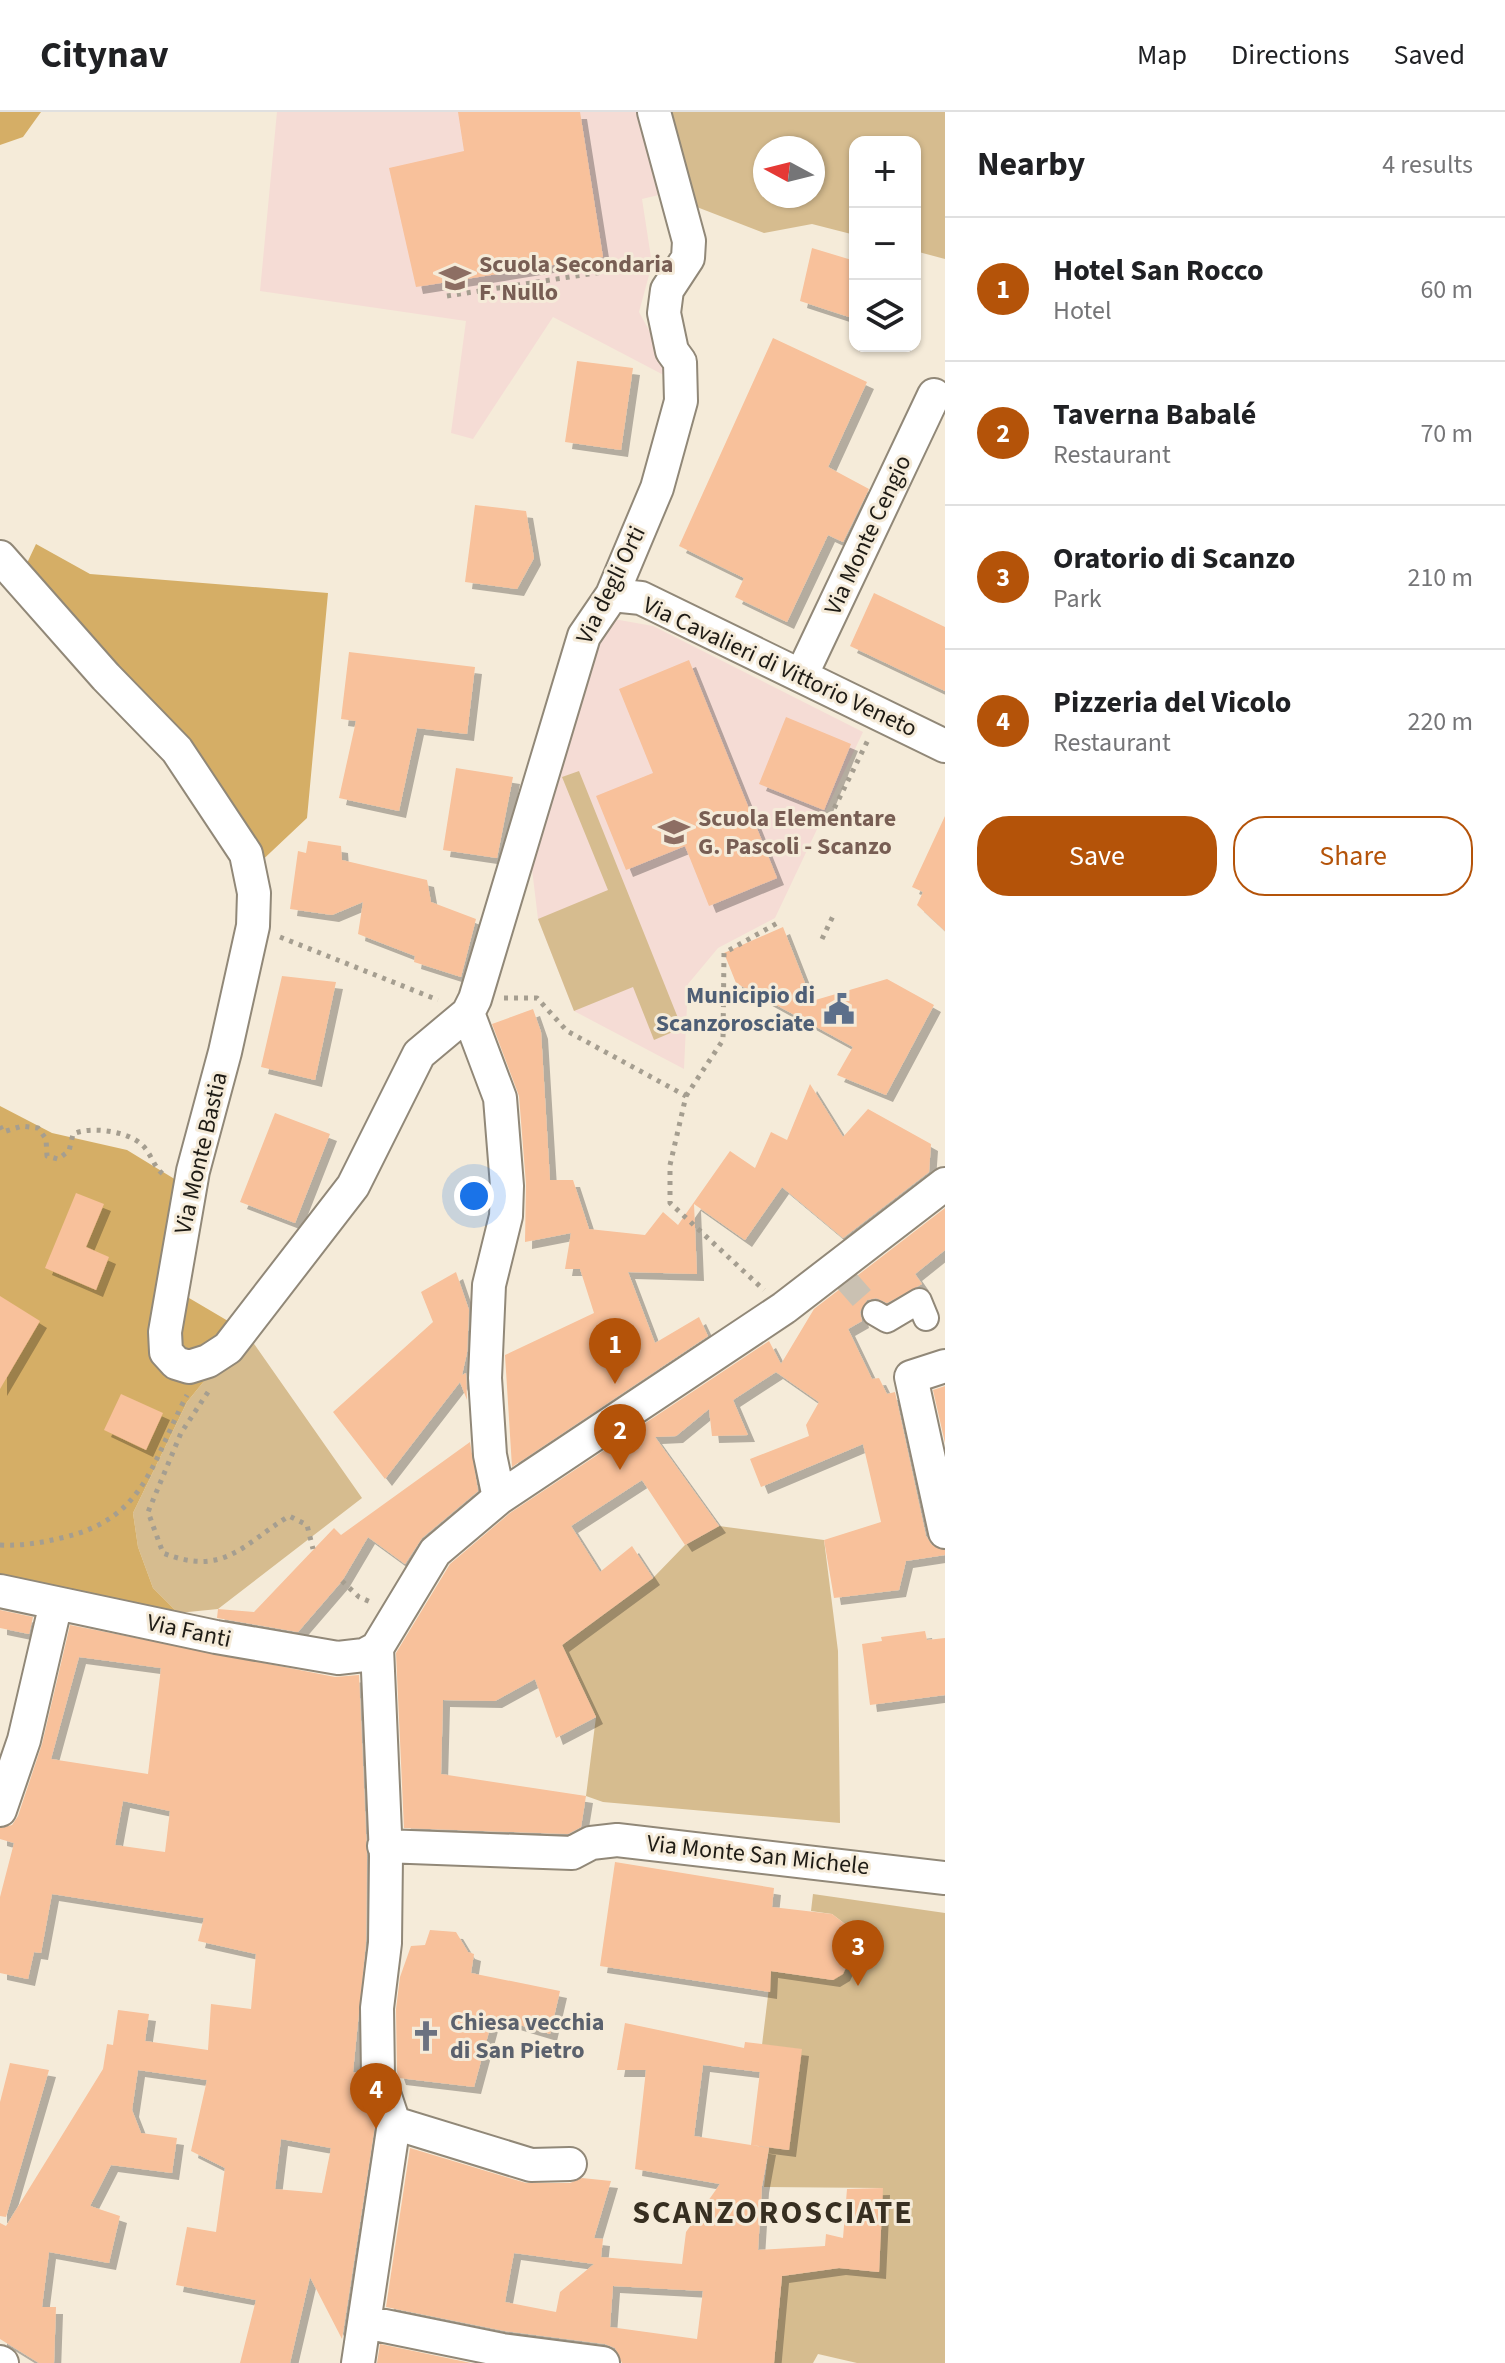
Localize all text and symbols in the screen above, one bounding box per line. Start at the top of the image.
text: Citynav [40,28,169,82]
text: Map [1137,35,1187,75]
text: Directions [1231,35,1350,75]
text: Saved [1394,35,1465,75]
north arrow [753,136,825,208]
map controls [849,136,921,352]
button: + [849,136,921,208]
text: Nearby [977,140,1085,189]
text: 4 results [1382,146,1473,183]
button: − [849,208,921,280]
place label: Scuola Secondaria F. Nullo [479,247,673,310]
text: Hotel San Rocco [1053,249,1264,292]
school or university icon: Scuola Secondaria F. Nullo [438,261,472,295]
text: 1 [996,271,1010,308]
text: 60 m [1420,271,1473,308]
button: layers [849,280,921,352]
text: Hotel [1053,292,1112,329]
text: Taverna Babalé [1053,393,1256,436]
text: 2 [996,415,1010,452]
text: 70 m [1420,415,1473,452]
text: Restaurant [1053,436,1171,473]
street label: Via Monte Cengio [816,449,920,621]
street label: Via degli Orti [567,520,655,650]
text: Oratorio di Scanzo [1053,537,1295,580]
text: 3 [996,559,1010,596]
text: 210 m [1407,559,1473,596]
text: Park [1053,580,1102,617]
street label: Via Cavalieri di Vittorio Veneto [637,588,923,746]
text: Pizzeria del Vicolo [1053,681,1291,724]
text: 4 [996,703,1010,740]
text: 220 m [1407,703,1473,740]
text: Restaurant [1053,724,1171,761]
place label: Scuola Elementare G. Pascoli - Scanzo [698,801,896,864]
school or university icon: Scuola Elementare G. Pascoli - Scanzo [657,815,691,849]
button: Save [977,816,1217,896]
button: Share [1233,816,1473,896]
place label: Municipio di Scanzorosciate [656,978,815,1041]
public building icon: Municipio di Scanzorosciate [822,992,856,1026]
street label: Via Monte Bastia [165,1069,237,1237]
your location [454,1176,494,1216]
pin: 1 [589,1318,641,1384]
pin: 2 [594,1404,646,1470]
street label: Via Fanti [144,1605,234,1657]
street label: Via Monte San Michele [645,1826,871,1884]
pin: 3 [832,1920,884,1986]
place label: Chiesa vecchia di San Pietro [450,2005,604,2068]
church icon: Chiesa vecchia di San Pietro [409,2019,443,2053]
pin: 4 [350,2063,402,2129]
district label: SCANZOROSCIATE [632,2190,914,2236]

